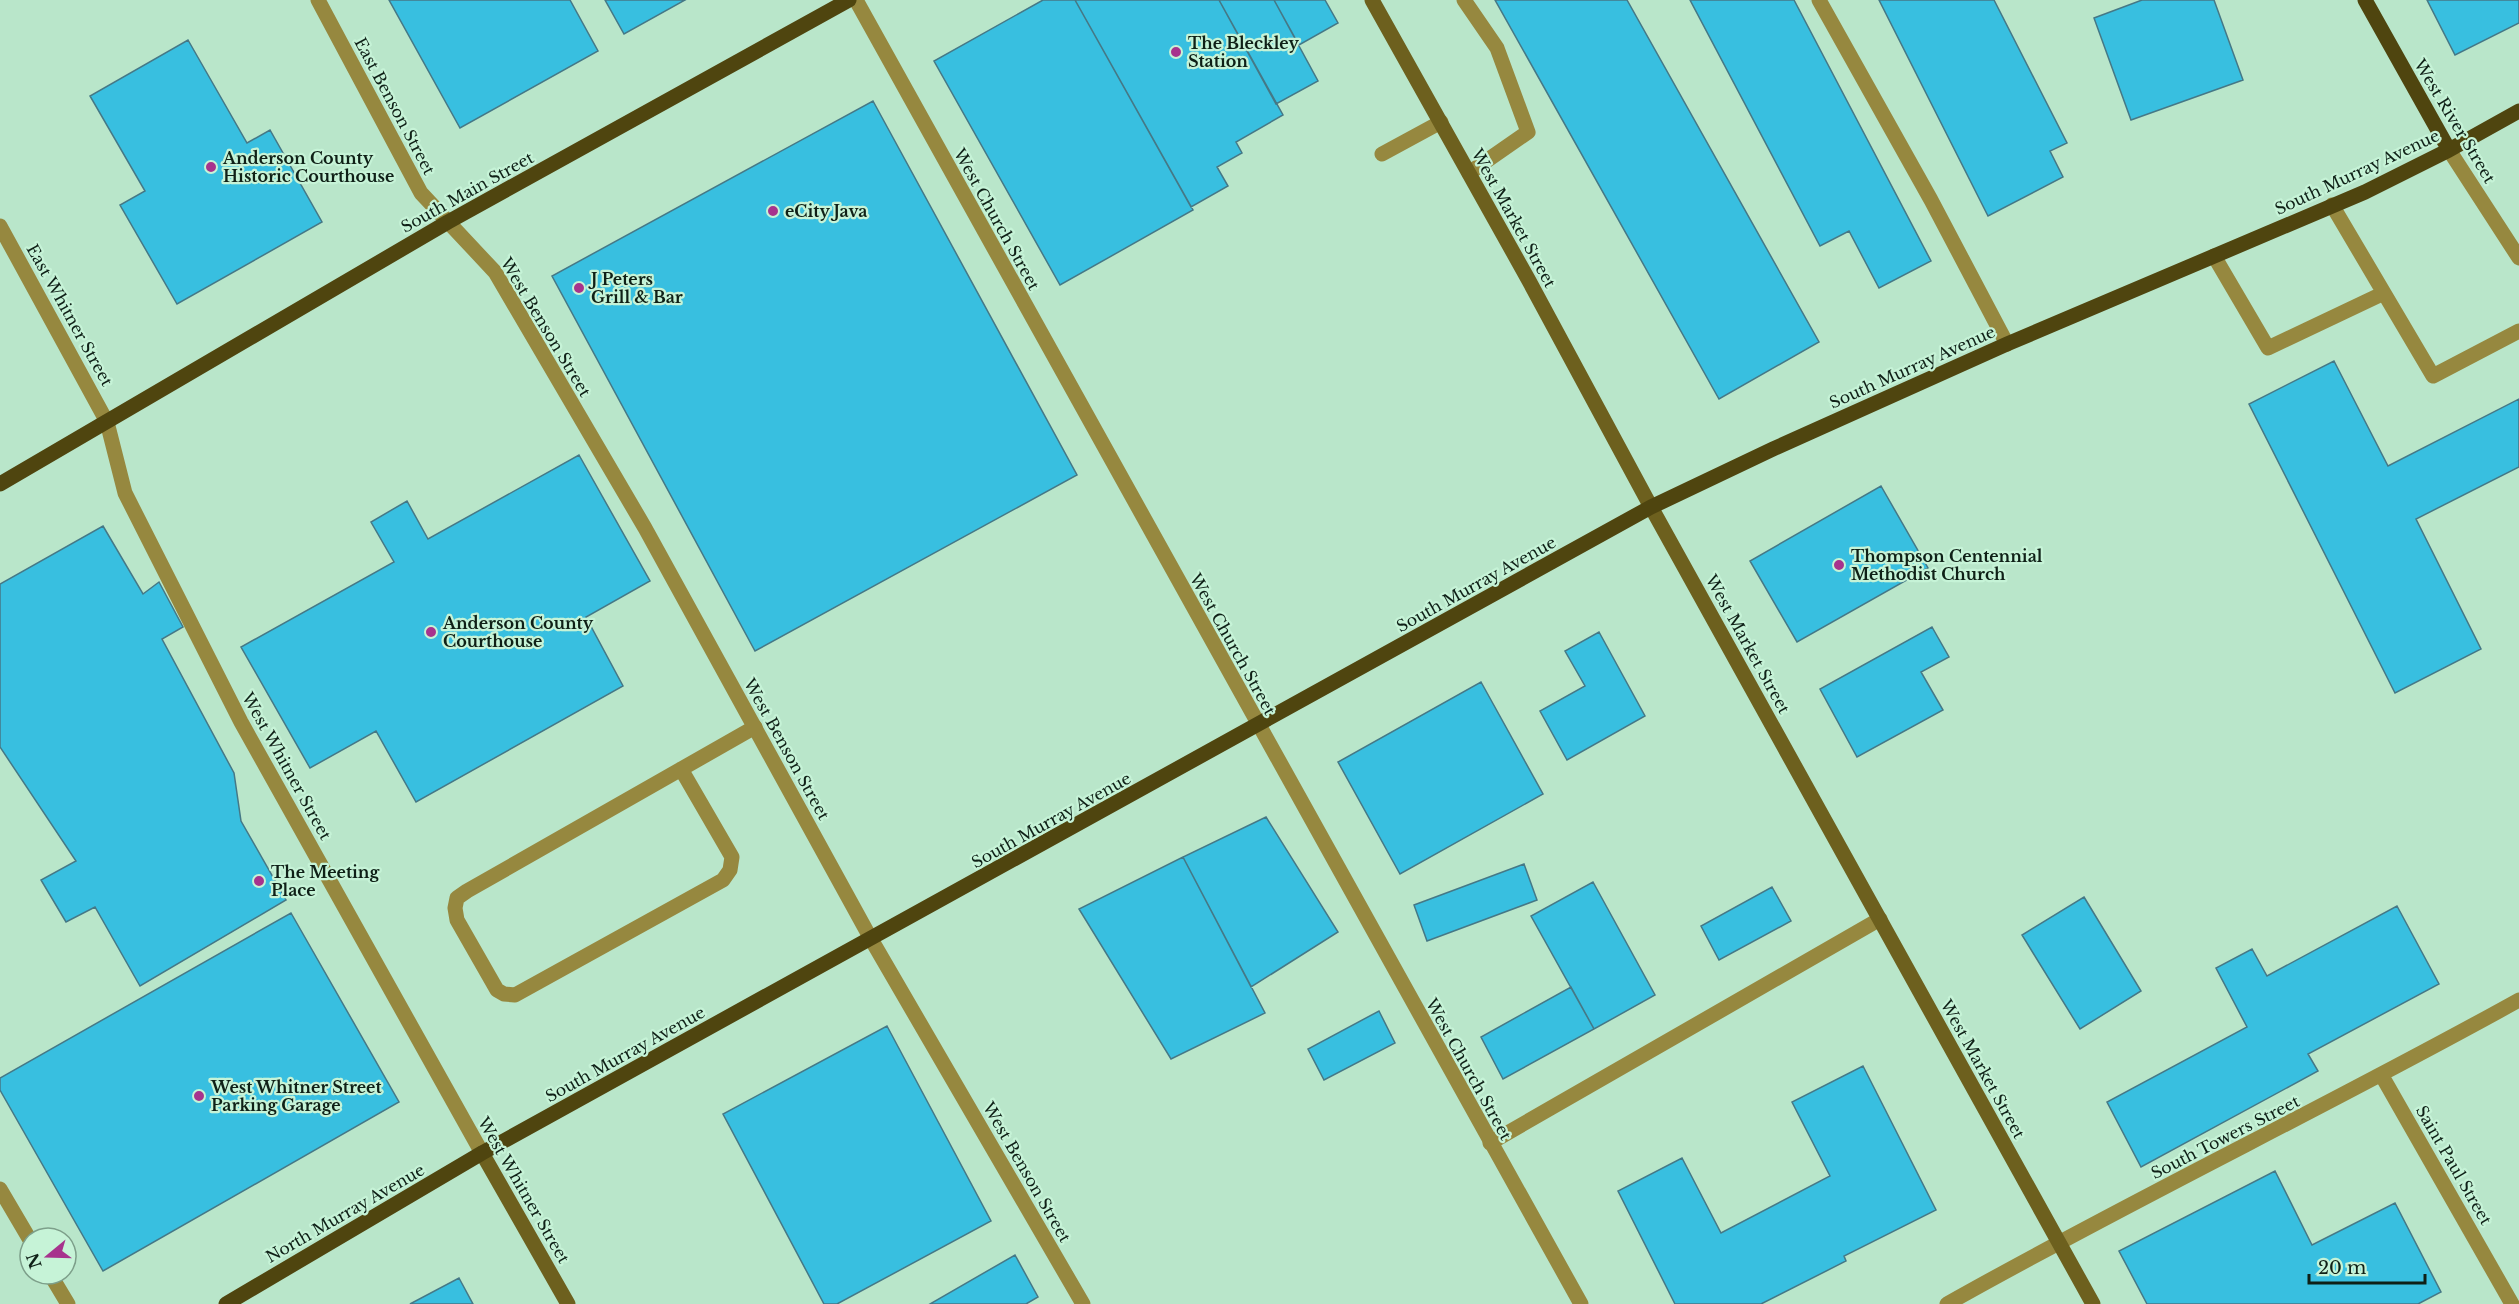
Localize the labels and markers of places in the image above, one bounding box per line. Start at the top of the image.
place label: The Bleckley Station [1188,33,1299,71]
marker: The Bleckley Station [1169,45,1183,59]
place label: Anderson County Historic Courthouse [222,148,394,186]
marker: Anderson County Historic Courthouse [204,160,218,174]
place label: eCity Java [785,201,867,221]
marker: eCity Java [766,204,780,218]
place label: J Peters Grill & Bar [588,269,683,307]
marker: J Peters Grill & Bar [572,281,586,295]
place label: Thompson Centennial Methodist Church [1851,546,2043,584]
marker: Thompson Centennial Methodist Church [1832,558,1846,572]
place label: Anderson County Courthouse [442,613,594,651]
marker: Anderson County Courthouse [424,625,438,639]
place label: The Meeting Place [271,862,380,900]
marker: The Meeting Place [252,874,266,888]
place label: West Whitner Street Parking Garage [210,1077,382,1115]
marker: West Whitner Street Parking Garage [192,1089,206,1103]

